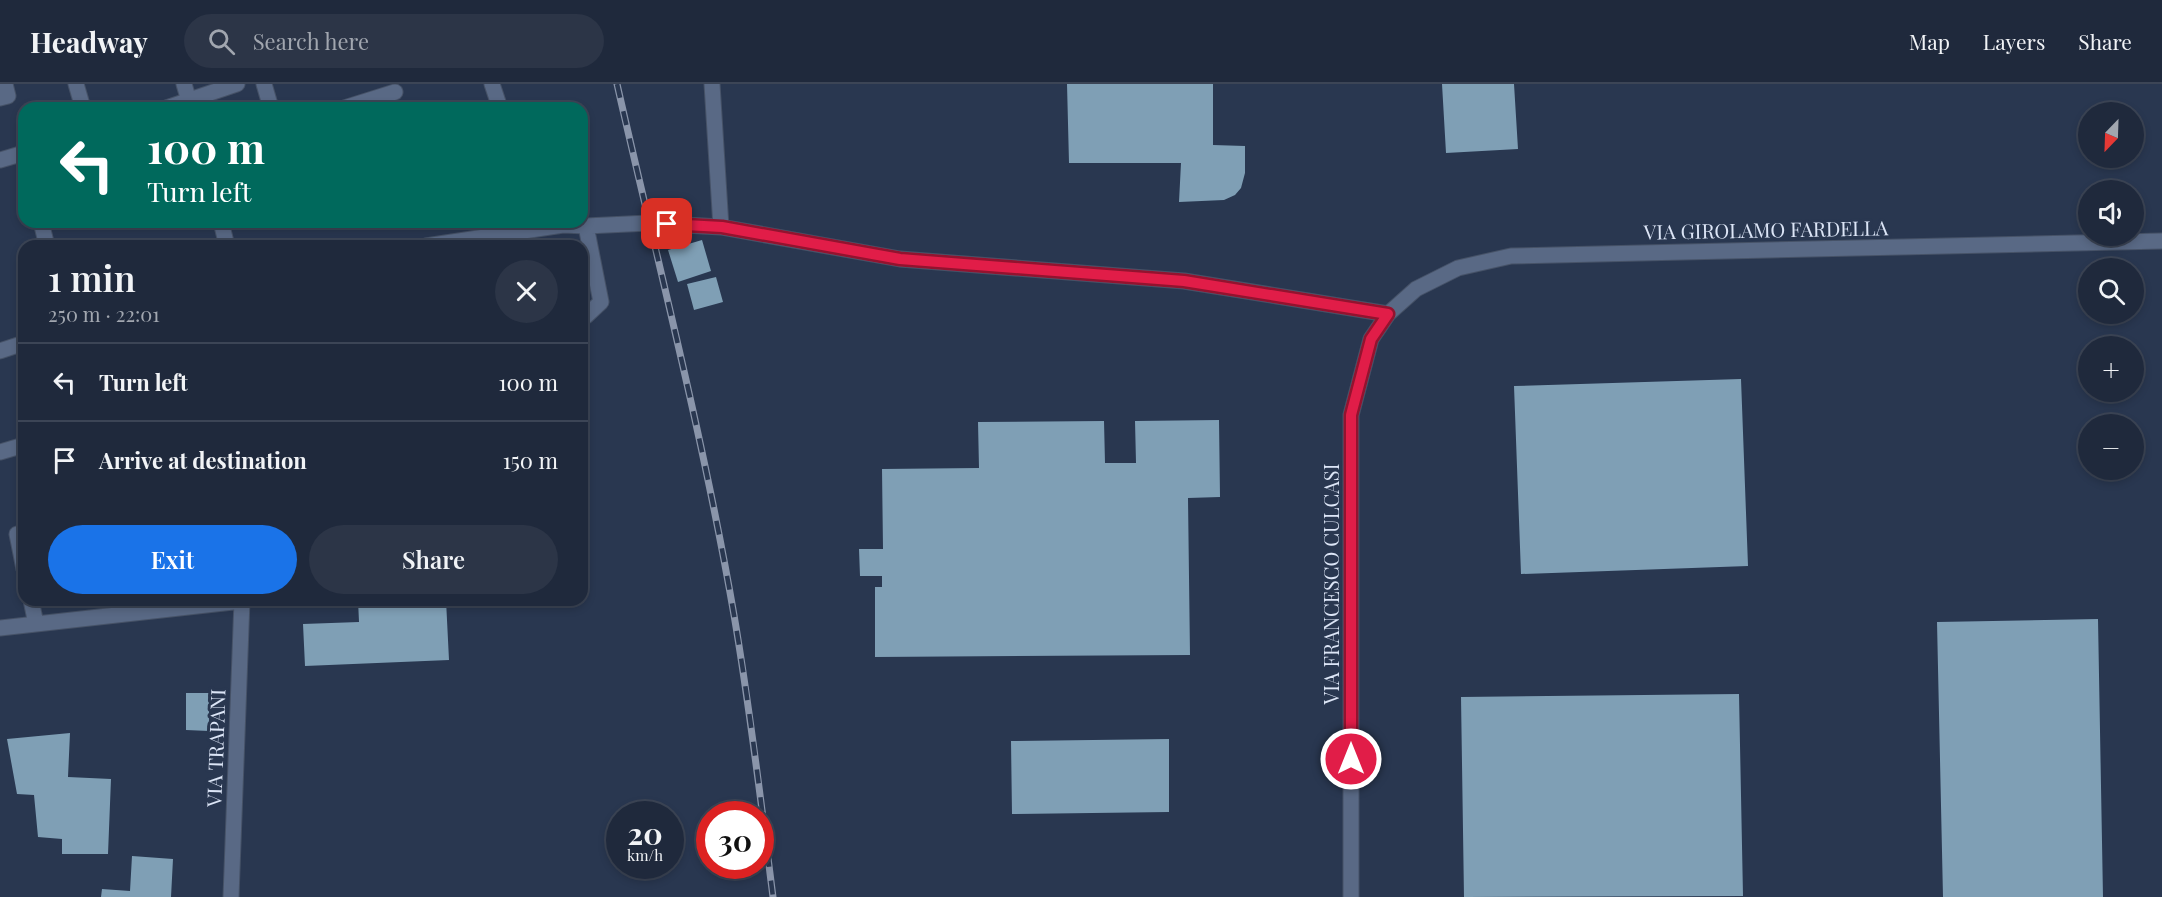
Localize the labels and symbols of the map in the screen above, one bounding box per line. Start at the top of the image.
north arrow [2078,102,2144,168]
pin [641,198,692,249]
street label: VIA GIROLAMO FARDELLA [1642,213,1889,245]
street label: VIA FRANCESCO CULCASI [1317,464,1344,705]
street label: VIA TRAPANI [199,689,231,808]
position arrow [1319,727,1383,791]
speed limit sign: 30 [696,801,774,879]

